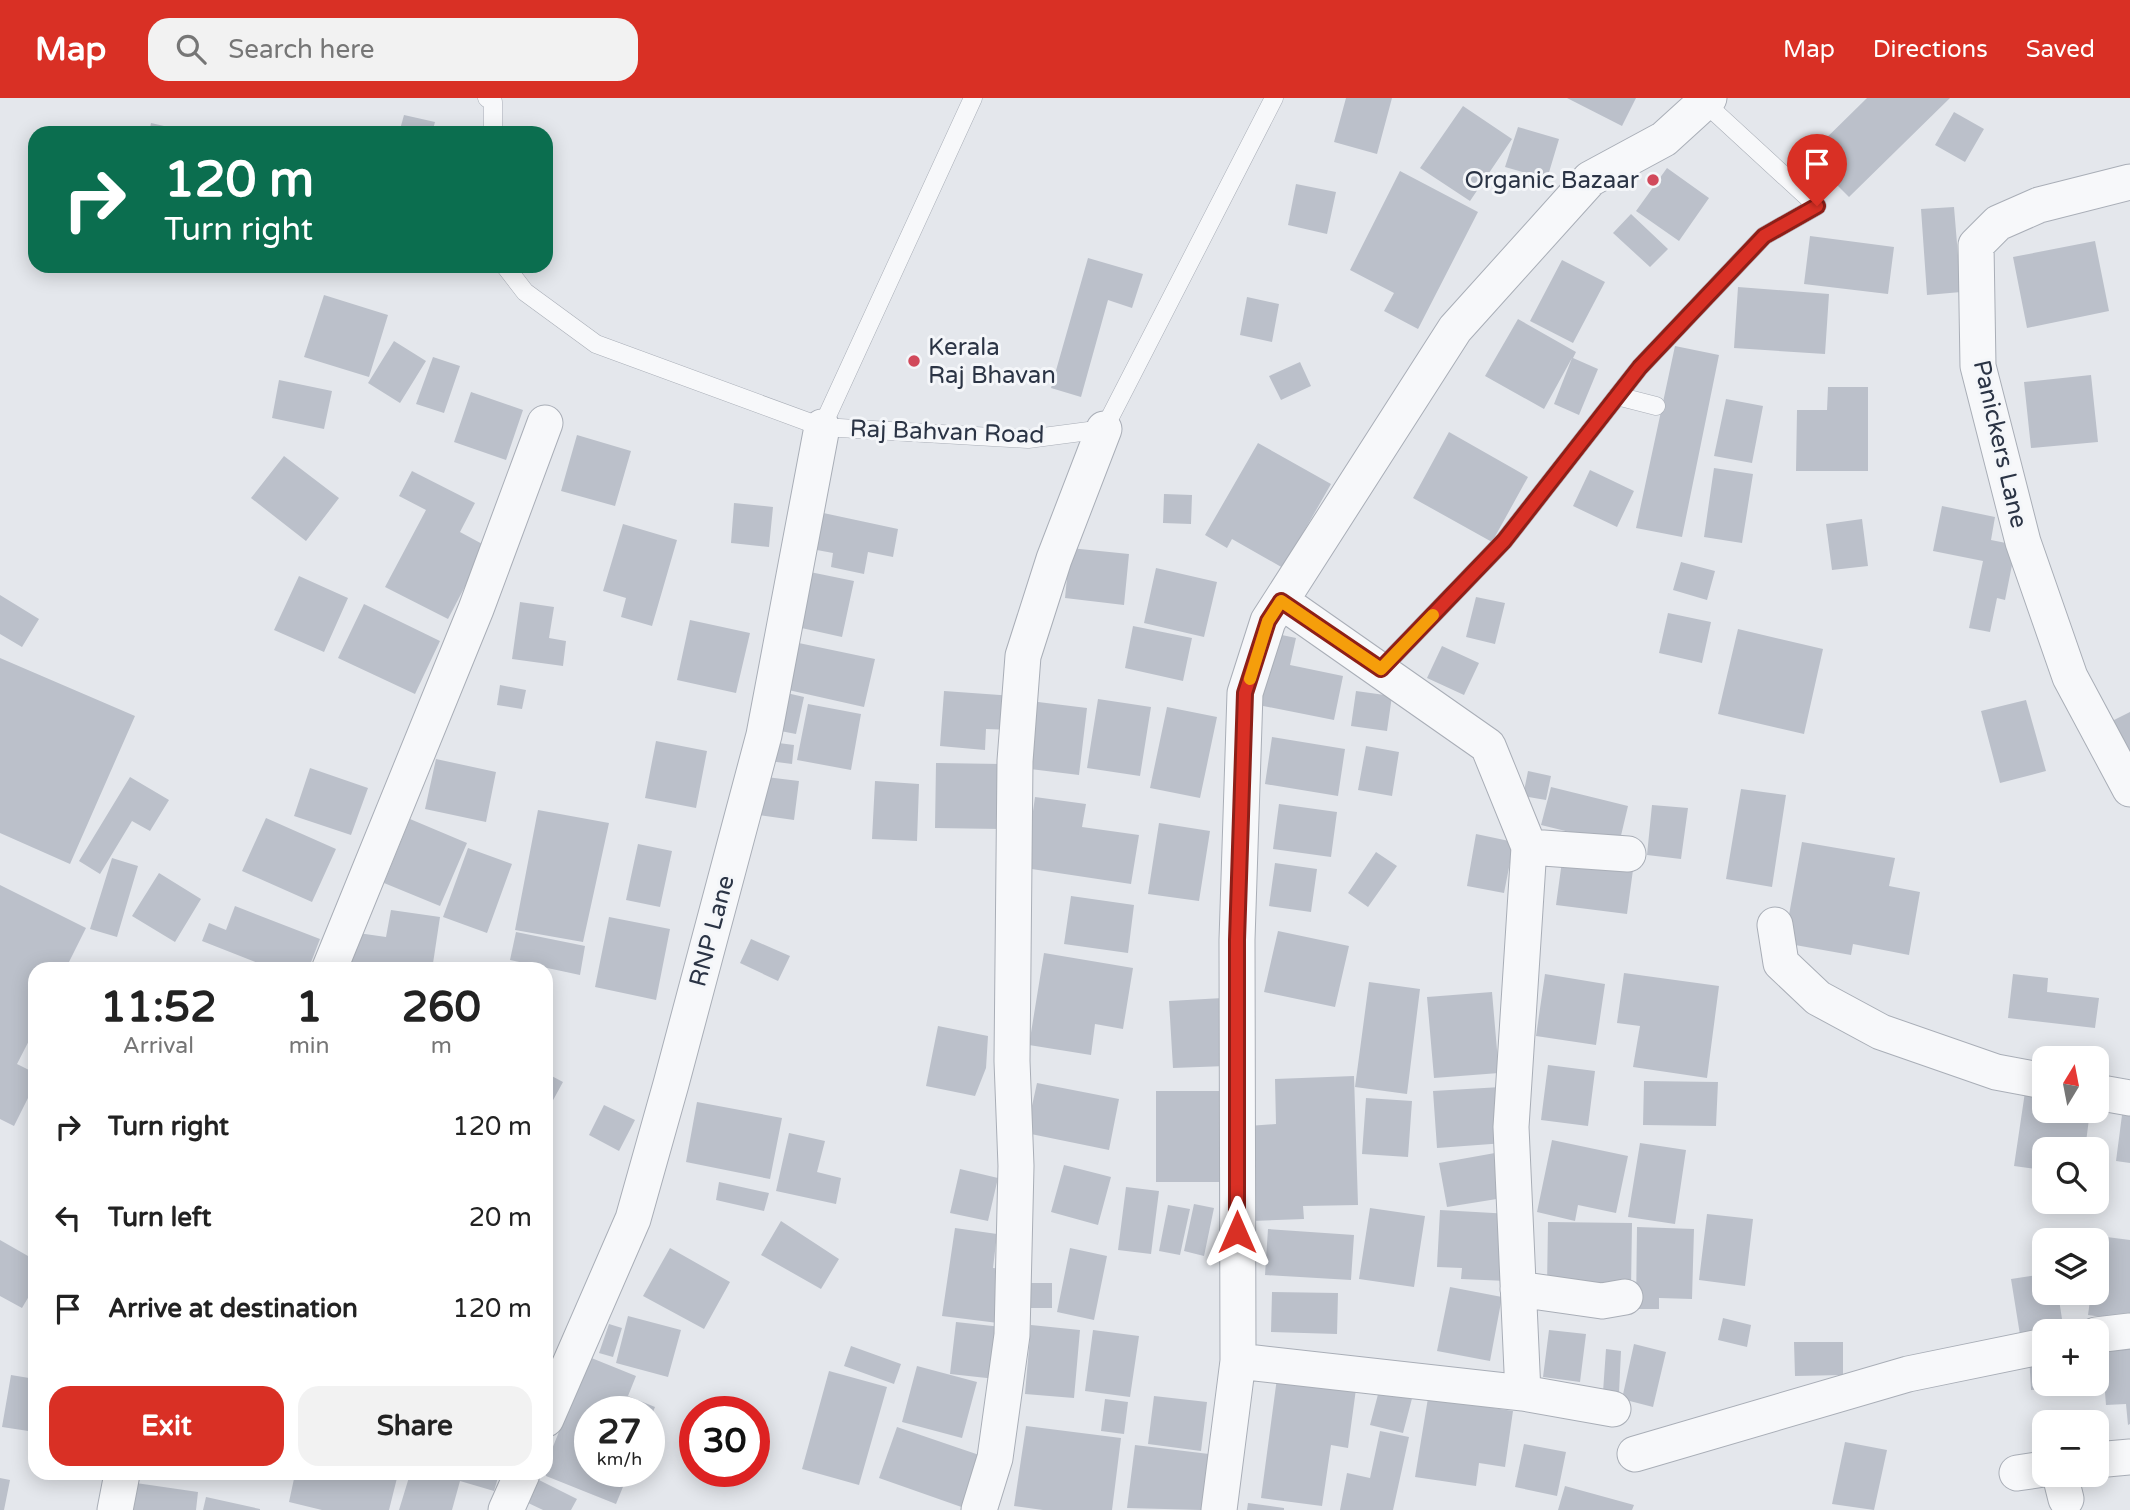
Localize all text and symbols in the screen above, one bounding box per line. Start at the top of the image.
search box [148,18,638,81]
text: Map [35,30,106,69]
icon: search [172,30,210,68]
text: Search here [228,34,374,65]
text: Map [1783,35,1835,64]
text: Directions [1873,35,1988,64]
text: Saved [2026,35,2095,64]
pin [1787,134,1847,206]
icon: arrive [1798,145,1836,183]
text: 120 m [164,151,314,210]
icon: right [49,154,140,245]
place label: Organic Bazaar [1464,166,1640,195]
marker: Organic Bazaar [1645,172,1661,188]
text: Turn right [164,211,313,249]
place label: Kerala Raj Bhavan [928,333,1056,390]
marker: Kerala Raj Bhavan [906,353,922,369]
street label: Panickers Lane [1967,357,2033,531]
street label: Raj Bahvan Road [849,414,1045,450]
street label: RNP Lane [683,872,741,990]
text: 11:52 [100,982,217,1033]
text: 1 [296,982,322,1033]
text: 260 [402,982,481,1033]
text: Arrival [123,1032,194,1060]
text: min [289,1032,330,1060]
text: m [431,1032,452,1060]
north arrow [2032,1046,2109,1124]
map controls [2032,1046,2109,1487]
icon: right [49,1108,87,1146]
text: Turn right [108,1111,229,1142]
text: 120 m [452,1111,532,1142]
button: search [2032,1137,2109,1214]
position arrow [1200,1195,1274,1269]
icon: left [49,1199,87,1237]
text: Turn left [108,1202,211,1233]
text: 20 m [469,1202,532,1233]
button: layers [2032,1228,2109,1305]
icon: arrive [49,1290,87,1328]
text: Arrive at destination [108,1293,358,1324]
text: 120 m [452,1293,532,1324]
button: + [2032,1319,2109,1396]
button: Exit [49,1386,284,1466]
button: Share [298,1386,532,1466]
speed limit sign: 30 [679,1396,770,1487]
button: − [2032,1410,2109,1487]
text: 27 [598,1411,641,1453]
text: km/h [597,1448,642,1470]

